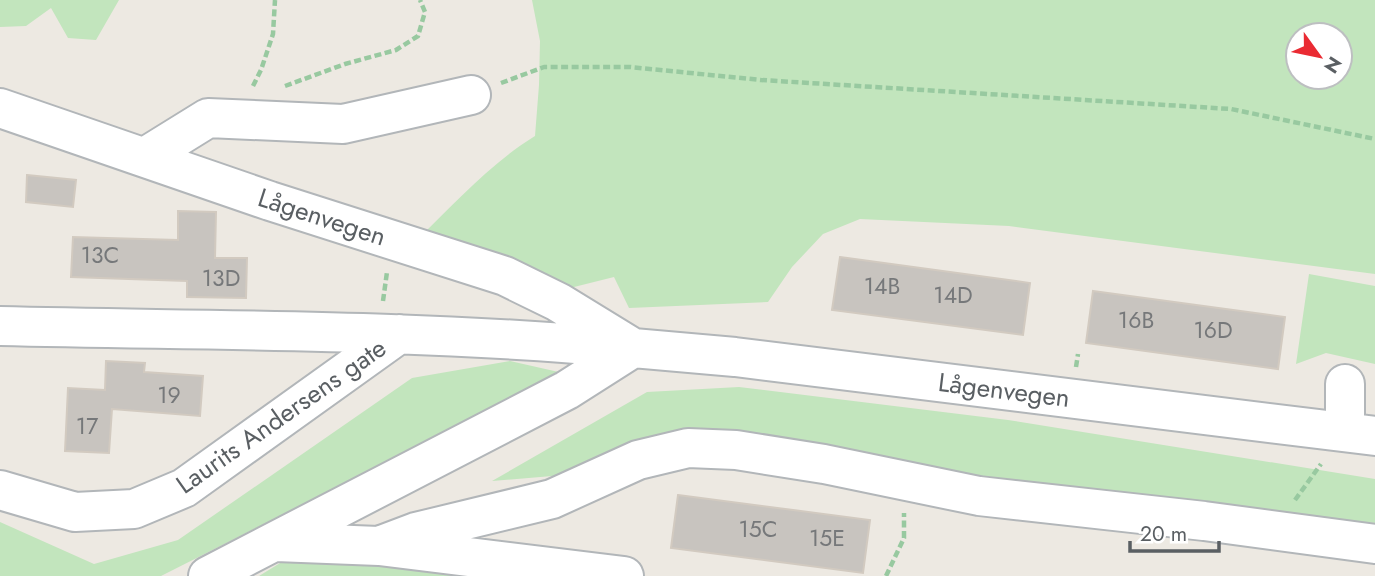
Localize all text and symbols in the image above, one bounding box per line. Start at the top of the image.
north arrow [1284,21,1354,91]
text: N [1317,51,1348,79]
street label: Lågenvegen [253,178,391,256]
house number: 13C [81,238,119,272]
house number: 13D [202,261,240,295]
house number: 14B [864,269,900,303]
house number: 14D [933,278,973,312]
house number: 16B [1118,303,1154,337]
house number: 16D [1193,313,1233,347]
street label: Laurits Andersens gate [168,329,394,503]
street label: Lågenvegen [936,363,1072,417]
house number: 19 [157,378,181,412]
house number: 17 [76,409,98,443]
scale bar [1130,510,1219,554]
house number: 15C [738,512,778,546]
text: 20 m [1140,519,1187,549]
house number: 15E [809,521,845,555]

